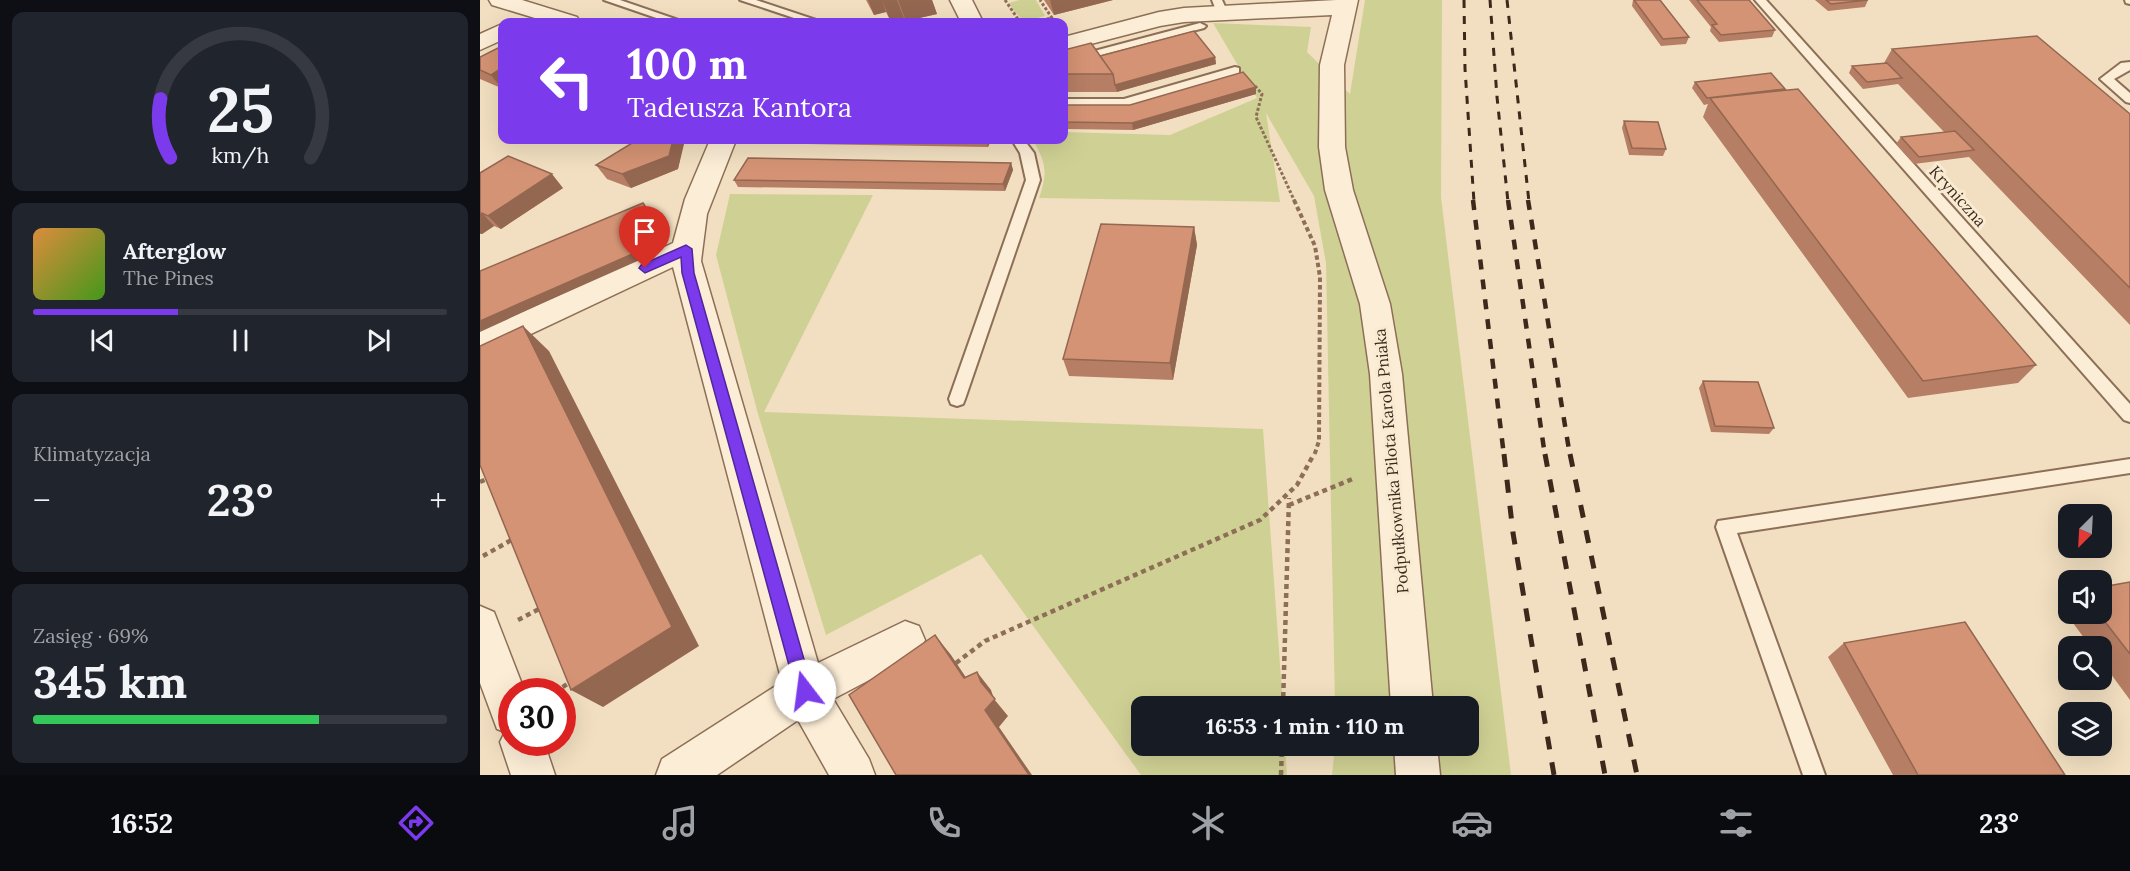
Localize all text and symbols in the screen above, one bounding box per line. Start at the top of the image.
text: 100 m [627,37,747,91]
icon: left [528,42,606,120]
text: 25 [207,70,273,150]
text: Tadeusza Kantora [627,90,852,124]
text: km/h [211,142,269,170]
street label: Kryniczna [1925,161,1991,231]
pin [619,206,670,268]
icon: arrive [628,215,661,248]
text: Afterglow [123,237,226,265]
text: The Pines [123,265,214,290]
icon: previous [86,324,119,357]
icon: pause [224,324,257,357]
icon: next [362,324,395,357]
street label: Podpułkownika Pilota Karola Pniaka [1369,328,1413,594]
text: Klimatyzacja [33,441,151,466]
text: 23° [207,471,273,528]
text: − [33,479,51,521]
text: + [429,479,447,521]
north arrow [2058,504,2112,558]
map controls [2058,504,2112,756]
button: sound [2058,570,2112,624]
text: Zasięg · 69% [33,623,148,648]
button: search [2058,636,2112,690]
text: 345 km [33,653,187,710]
position arrow [773,659,837,723]
speed limit sign: 30 [498,678,576,756]
button: layers [2058,702,2112,756]
text: 16:53 · 1 min · 110 m [1206,712,1404,740]
icon: directions [395,802,437,844]
icon: music [659,802,701,844]
icon: phone [923,802,965,844]
icon: climate [1187,802,1229,844]
icon: car [1451,802,1493,844]
icon: filters [1715,802,1757,844]
text: 16:52 [111,806,173,840]
text: 23° [1979,806,2019,840]

